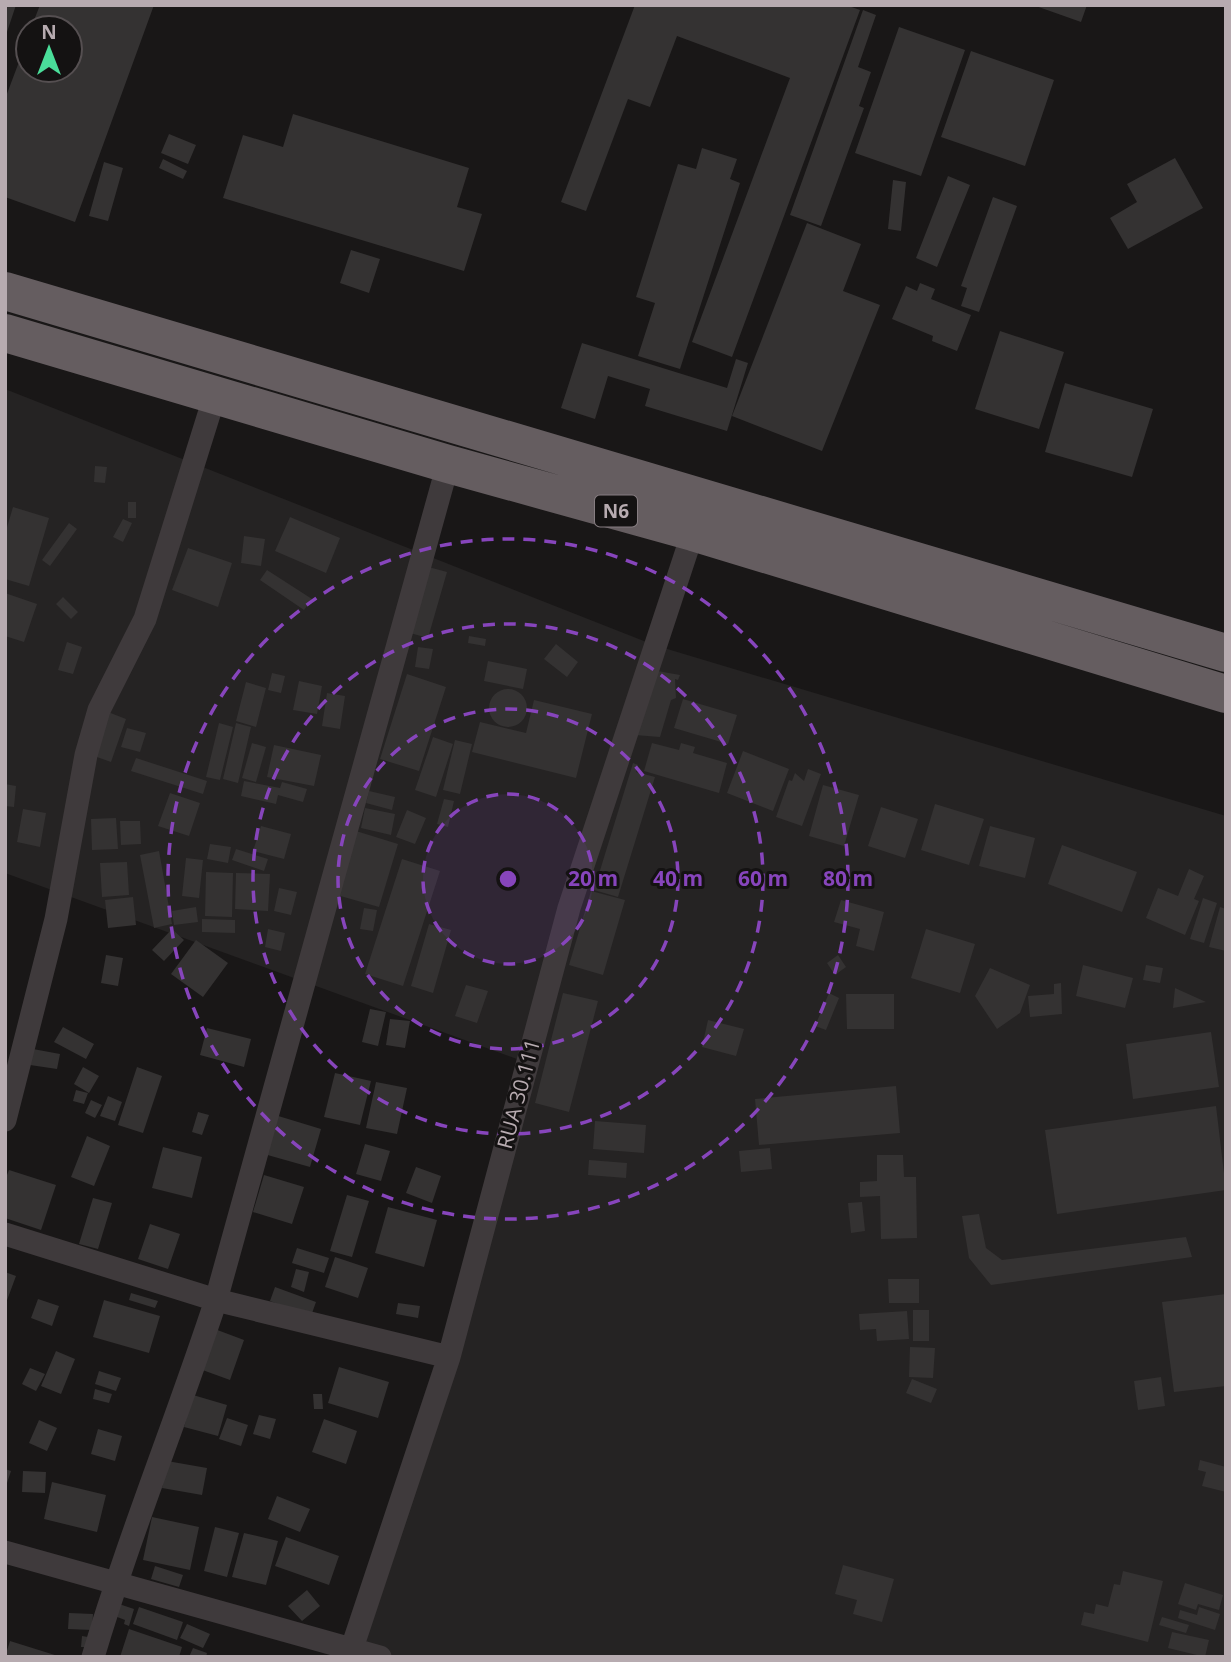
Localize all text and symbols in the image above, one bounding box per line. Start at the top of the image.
north arrow [14,14,84,84]
text: N [41,19,57,45]
road number: N6 [595,496,637,526]
text: 20 m [568,864,618,892]
text: 40 m [653,864,703,892]
text: 60 m [738,864,788,892]
text: 80 m [823,864,873,892]
centre of rings [496,867,520,891]
street label: RUA 30.111 [490,1036,546,1152]

